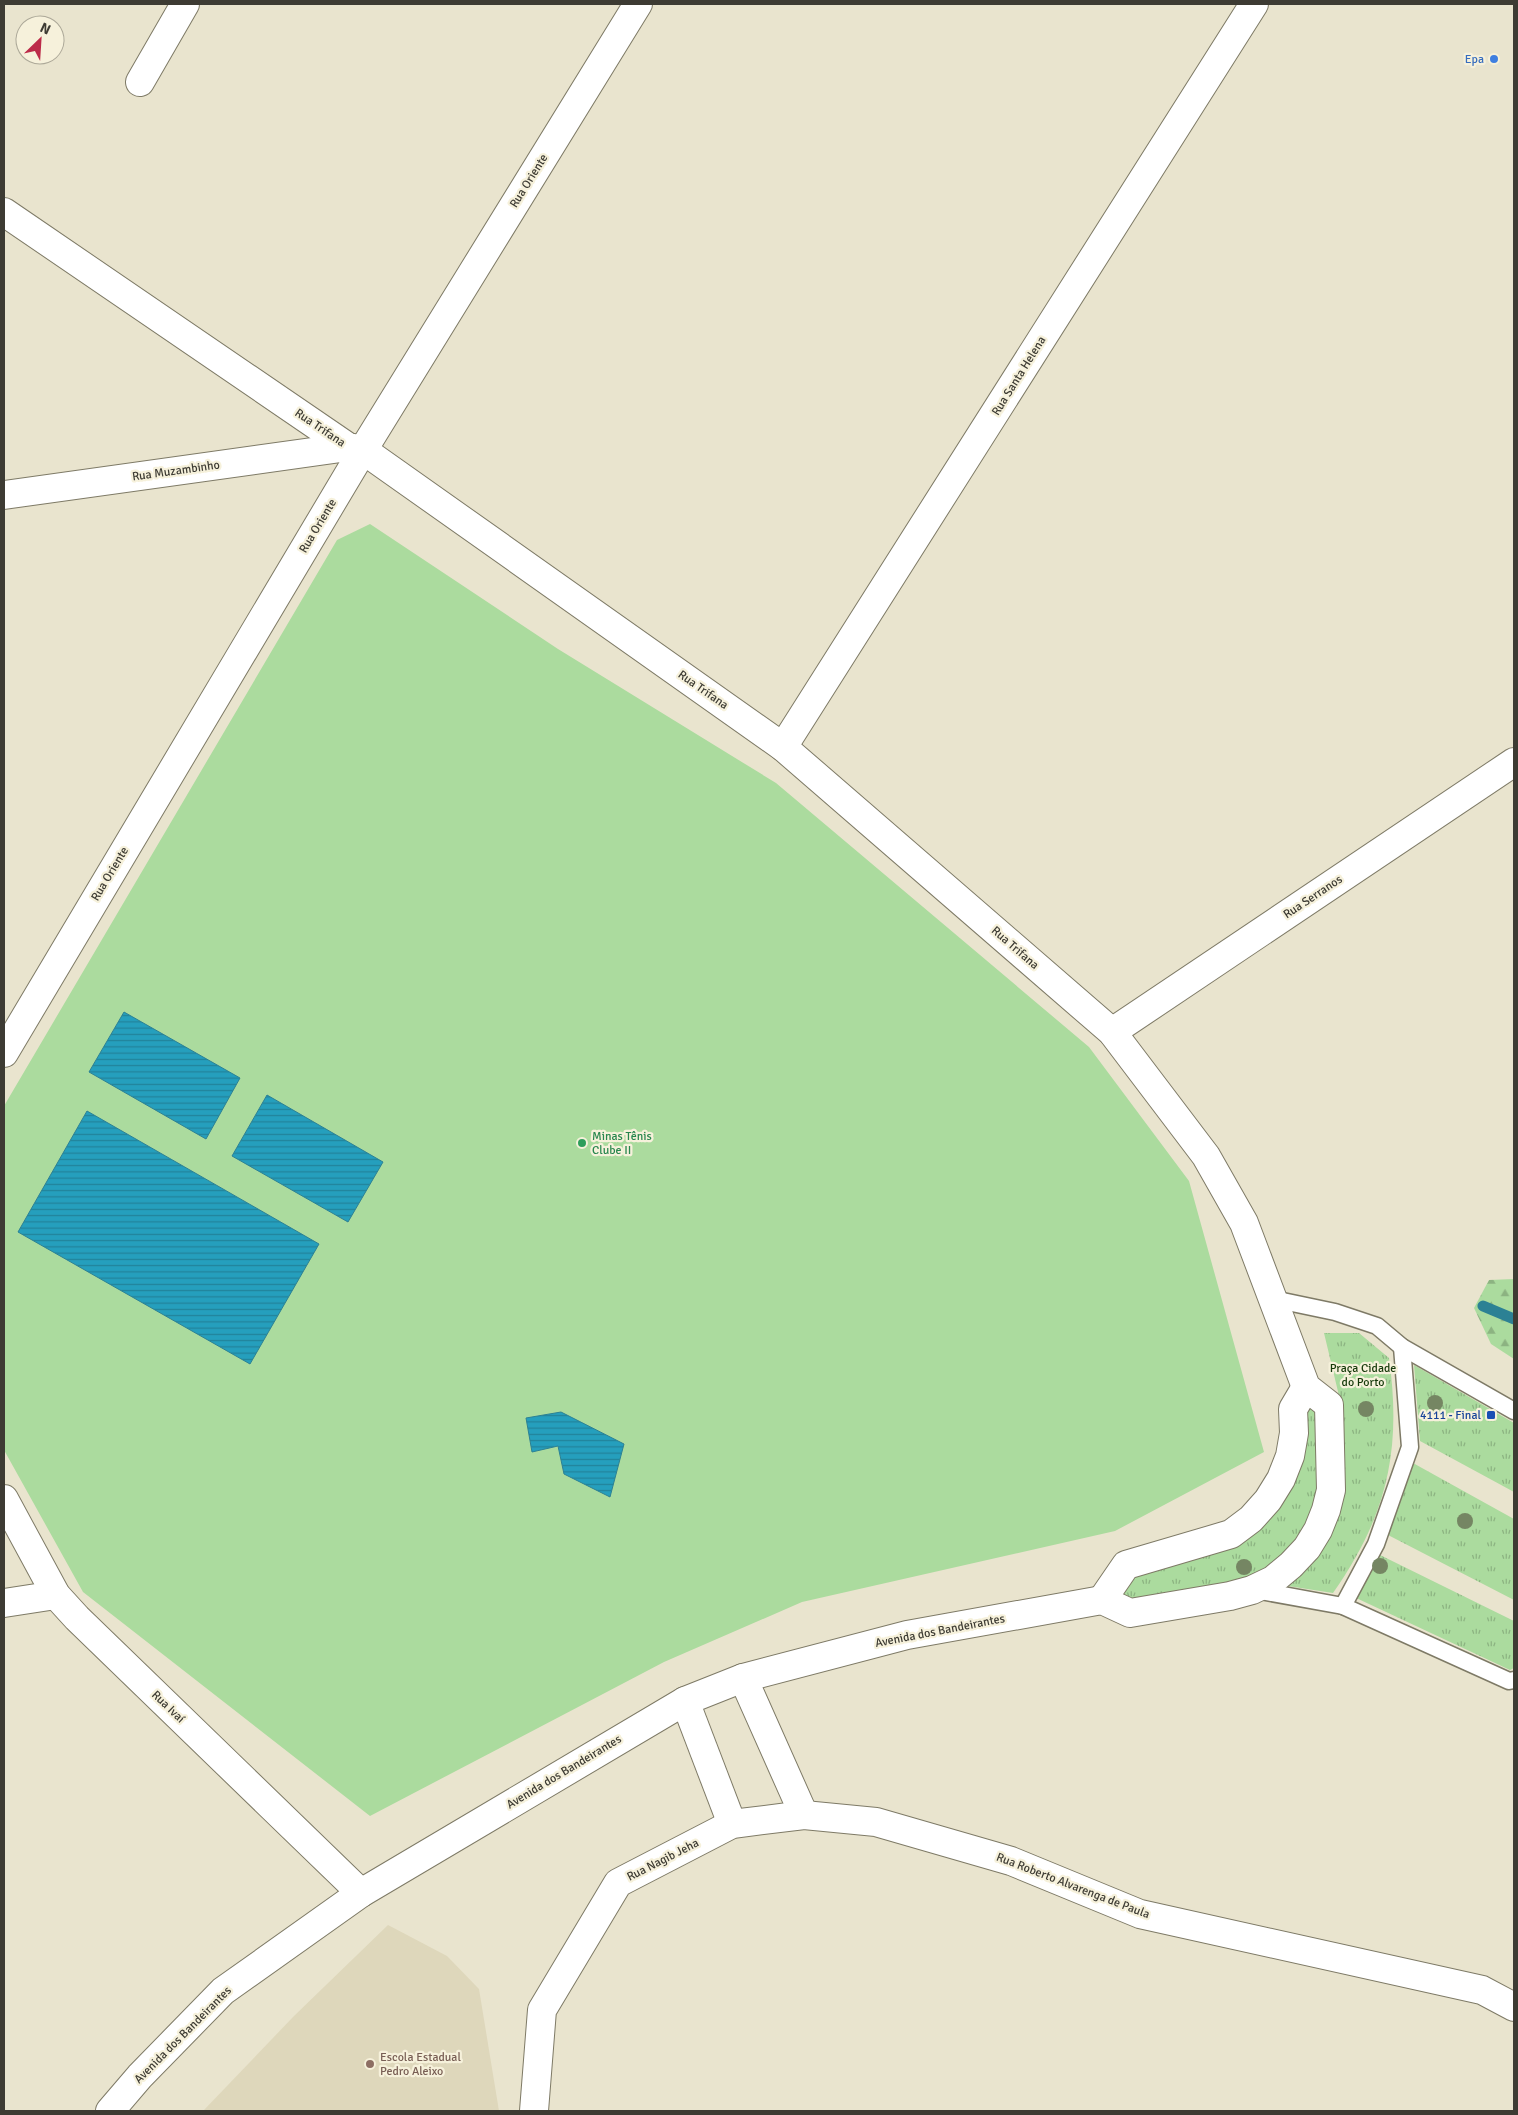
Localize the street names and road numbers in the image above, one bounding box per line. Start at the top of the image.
street label: Rua Oriente [507,151,551,211]
street label: Rua Santa Helena [989,334,1049,418]
street label: Rua Trifana [292,406,348,450]
street label: Rua Muzambinho [131,457,221,485]
street label: Rua Oriente [296,496,340,556]
street label: Rua Trifana [675,667,731,713]
street label: Rua Oriente [88,844,132,904]
street label: Rua Serranos [1281,872,1345,922]
street label: Rua Trifana [988,923,1042,973]
street label: Avenida dos Bandeirantes [874,1611,1006,1651]
street label: Rua Ivaí [148,1688,188,1727]
street label: Avenida dos Bandeirantes [504,1732,624,1812]
street label: Rua Nagib Jeha [624,1835,702,1885]
street label: Rua Roberto Alvarenga de Paula [994,1850,1152,1922]
street label: Avenida dos Bandeirantes [131,1983,235,2087]

